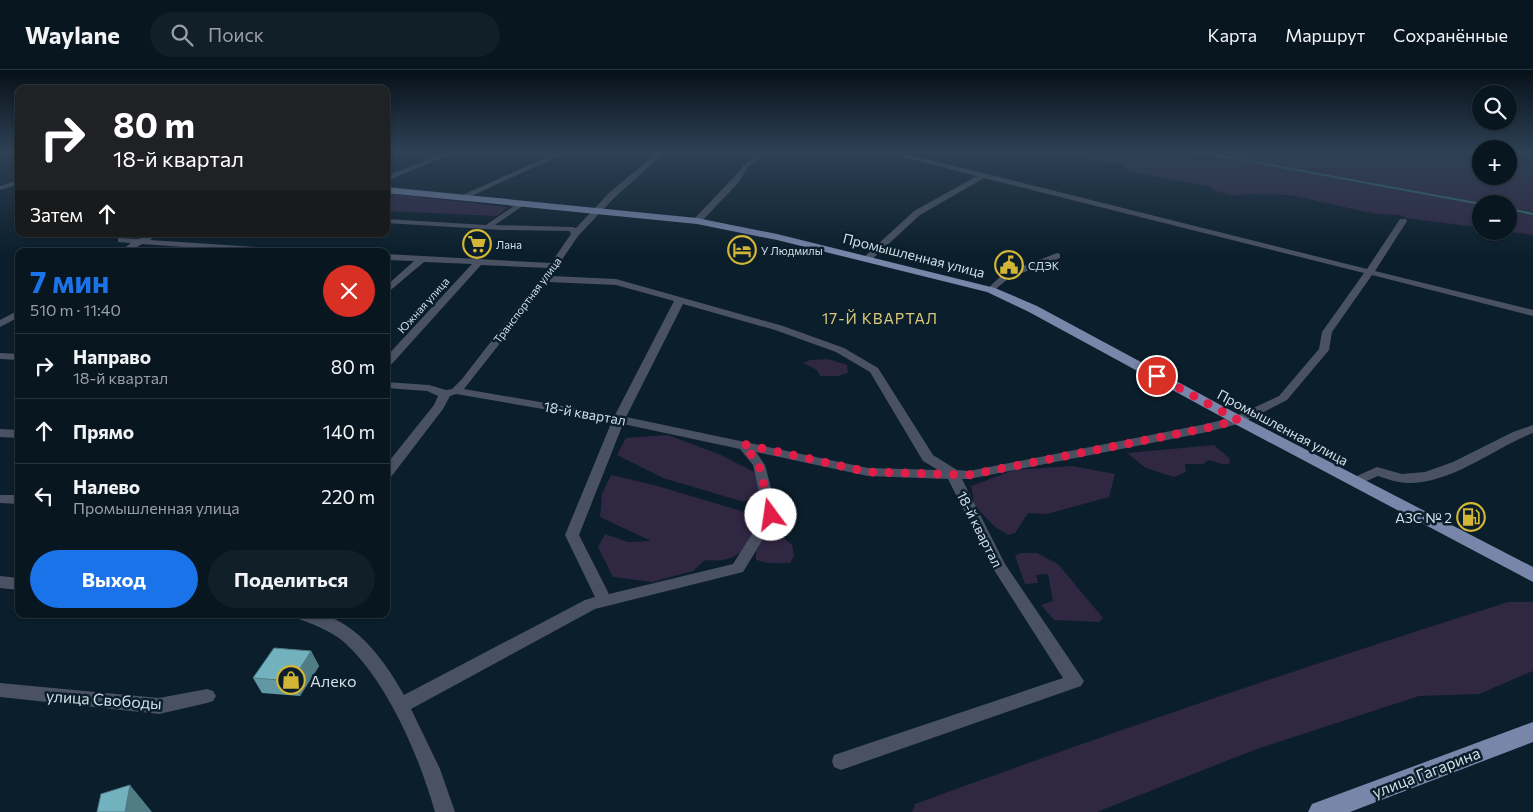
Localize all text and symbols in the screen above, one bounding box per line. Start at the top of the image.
search box [150,12,500,57]
text: Waylane [25,20,120,49]
icon: search [168,21,196,49]
text: Поиск [208,23,264,46]
text: Карта [1208,24,1257,46]
text: Маршрут [1285,24,1365,46]
text: Сохранённые [1393,24,1508,46]
map controls [1472,85,1517,240]
button: search [1472,85,1517,130]
text: 80 m [113,102,195,145]
icon: right [30,105,95,170]
button: + [1472,140,1517,185]
text: 18-й квартал [113,145,244,172]
button: − [1472,195,1517,240]
icon: ahead [93,200,121,228]
text: Затем [30,203,83,226]
supermarket icon: Лана [462,229,492,259]
street label: Промышленная улица [841,229,987,281]
hotel icon: У Людмилы [727,235,757,265]
place label: Лана [496,238,522,251]
place label: У Людмилы [761,244,823,257]
public building icon: СДЭК [994,250,1024,280]
street label: Транспортная улица [490,254,564,346]
place label: СДЭК [1028,259,1060,272]
text: 7 мин [30,262,109,299]
button: close [323,265,375,317]
street label: Южная улица [395,274,451,336]
text: 510 m · 11:40 [30,300,121,319]
district label: 17-Й КВАРТАЛ [822,309,938,327]
text: Направо [73,345,151,368]
icon: right [30,352,58,380]
text: 80 m [331,355,375,378]
pin [1136,355,1178,397]
icon: arrive [1143,362,1171,390]
text: 18-й квартал [73,368,168,387]
street label: Промышленная улица [1215,385,1351,469]
street label: 18-й квартал [543,397,627,429]
icon: ahead [30,417,58,445]
text: Прямо [73,420,134,443]
text: 140 m [323,420,375,443]
text: Налево [73,475,140,498]
icon: left [30,482,58,510]
text: 220 m [321,485,375,508]
position arrow [744,488,796,540]
street label: 18-й квартал [954,488,1006,570]
text: Промышленная улица [73,498,240,517]
fuel station icon: АЗС № 2 [1456,502,1486,532]
place label: АЗС № 2 [1395,509,1452,526]
button: Выход [30,550,198,608]
button: Поделиться [208,550,375,608]
shop icon: Алеко [276,665,306,695]
place label: Алеко [310,671,356,690]
street label: улица Свободы [46,685,162,713]
street label: улица Гагарина [1369,743,1483,801]

